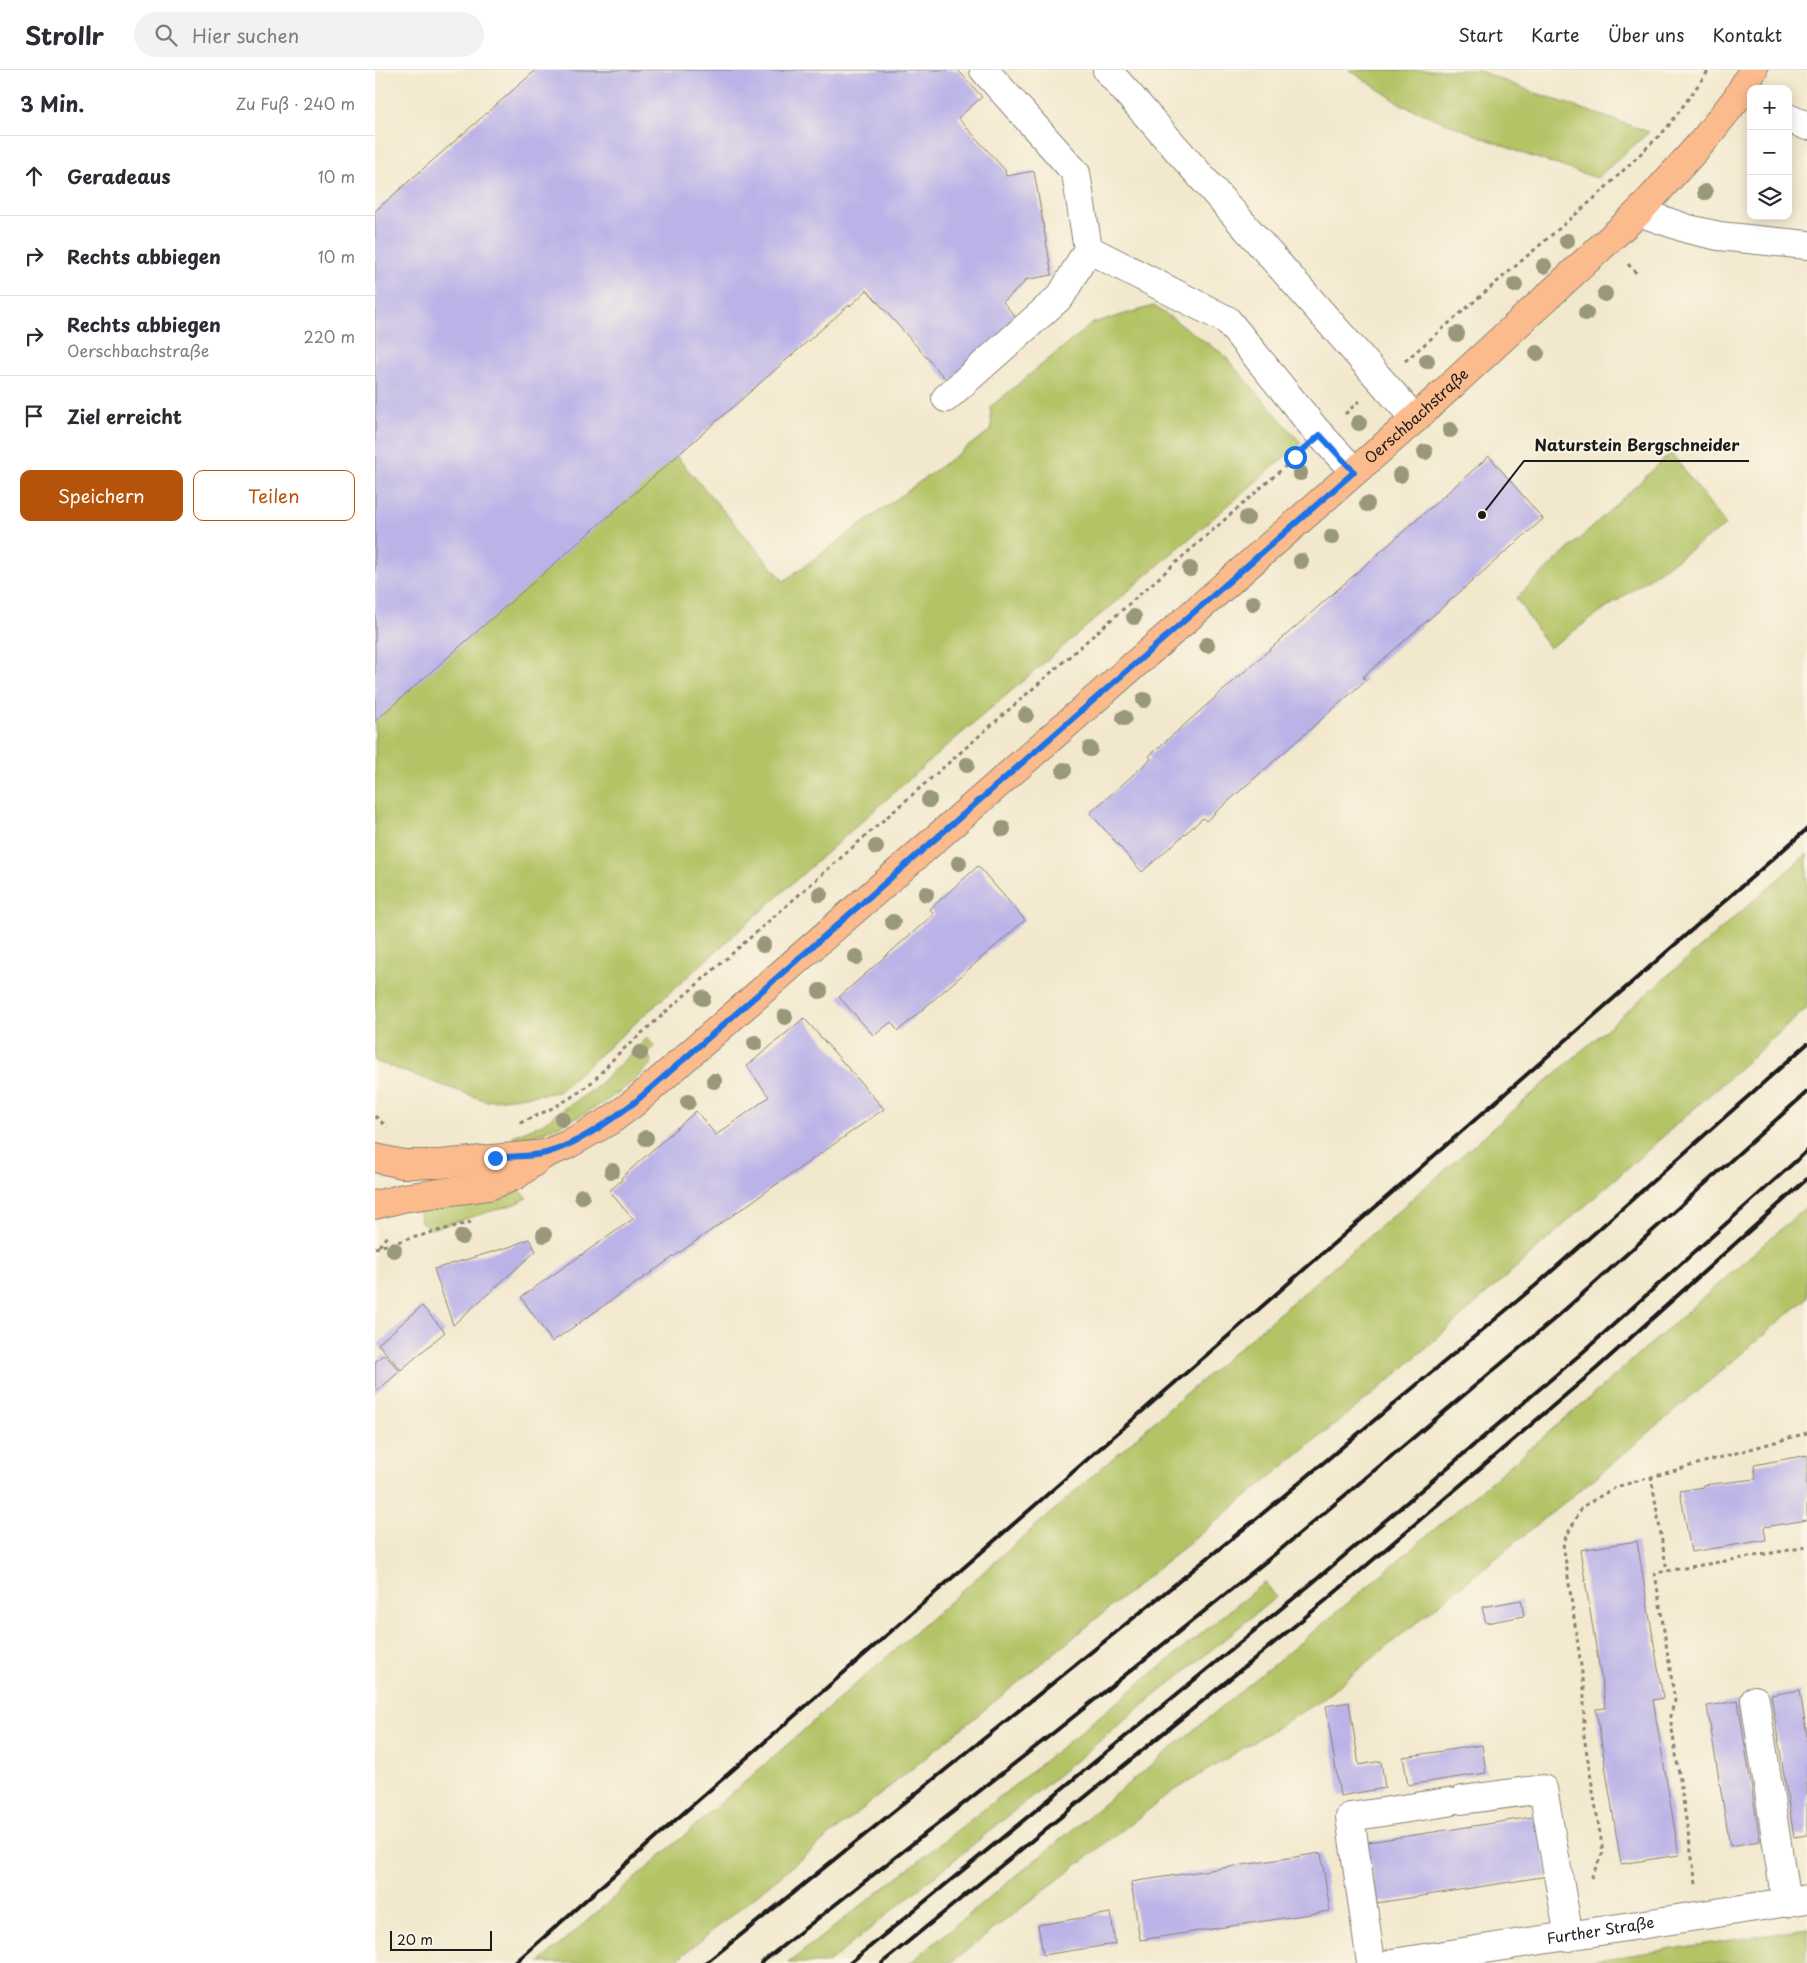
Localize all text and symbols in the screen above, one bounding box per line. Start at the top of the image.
search box [134,12,484,57]
text: Strollr [25,17,104,53]
icon: search [152,21,180,49]
text: Hier suchen [192,21,299,49]
text: Start [1458,21,1503,48]
text: Karte [1531,21,1580,48]
text: Über uns [1608,21,1684,48]
text: Kontakt [1712,21,1782,48]
map controls [1747,85,1792,220]
button: + [1747,85,1792,130]
text: 3 Min. [20,87,84,119]
text: Zu Fuß · 240 m [236,91,355,115]
button: − [1747,130,1792,175]
icon: ahead [20,162,48,190]
text: Geradeaus [67,162,171,190]
text: 10 m [318,164,355,188]
button: layers [1747,175,1792,220]
icon: right [20,242,48,270]
text: Rechts abbiegen [67,242,221,270]
text: 10 m [318,244,355,268]
text: Rechts abbiegen [67,310,221,338]
icon: right [20,322,48,350]
text: 220 m [304,324,355,348]
text: Oerschbachstraße [67,338,209,362]
street label: Oerschbachstraße [1359,362,1473,468]
icon: arrive [20,402,48,430]
text: Ziel erreicht [67,402,182,430]
callout: Naturstein Bergschneider [1524,430,1749,461]
text: Naturstein Bergschneider [1535,432,1740,456]
route start [1284,446,1307,469]
button: Speichern [20,470,183,521]
button: Teilen [193,470,355,521]
route end [484,1147,507,1170]
street label: Further Straße [1545,1910,1656,1949]
scale bar [390,1928,493,1951]
text: 20 m [397,1929,433,1950]

